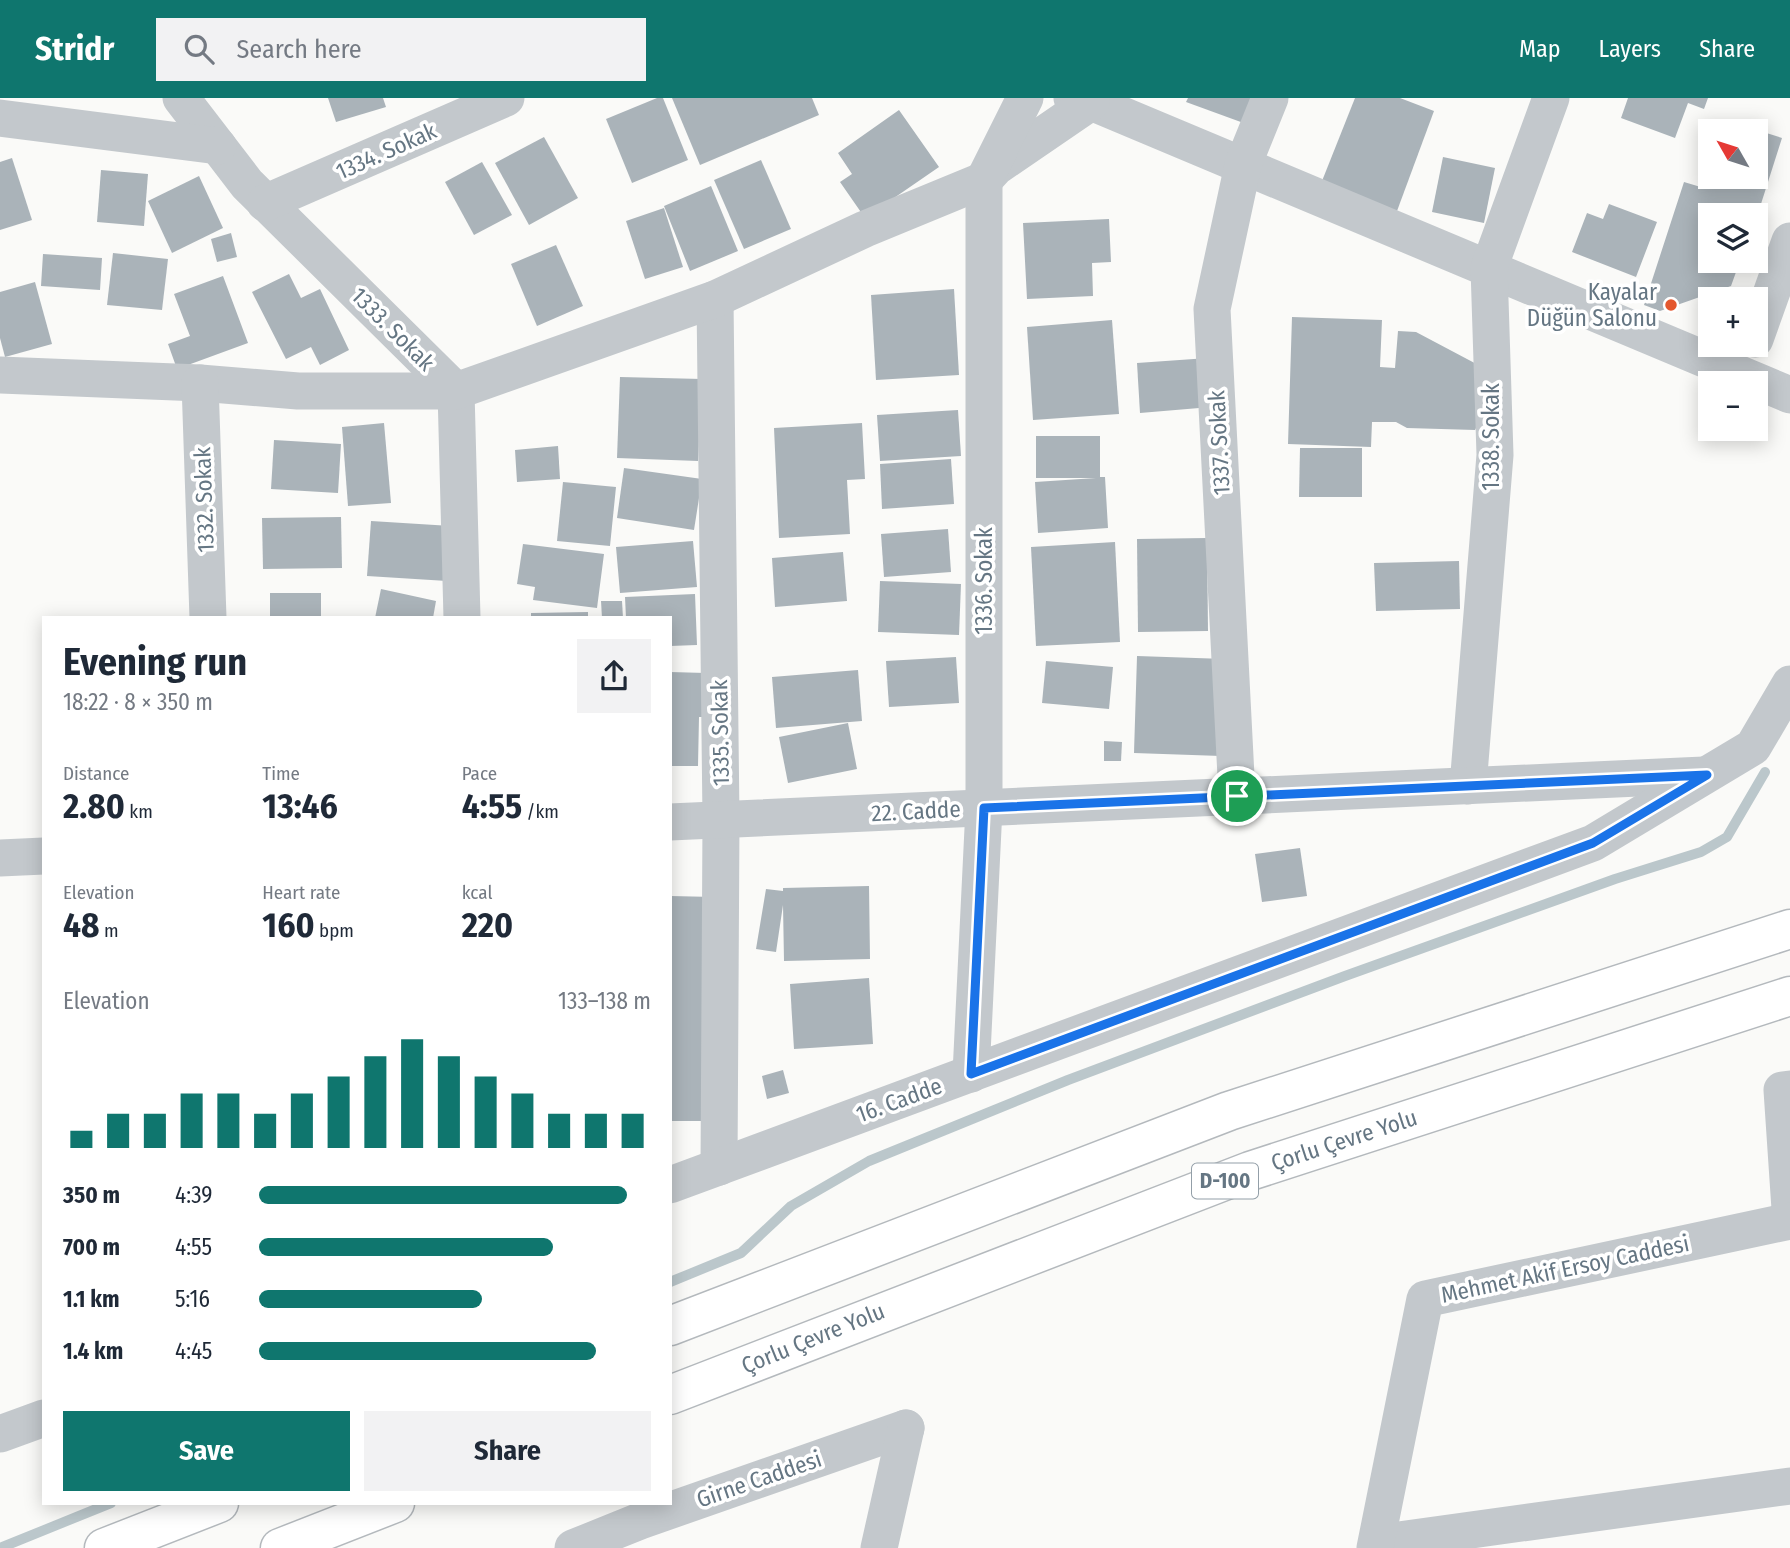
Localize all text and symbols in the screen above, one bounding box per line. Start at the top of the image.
search box [156,18,646,81]
text: Stridr [35,29,114,69]
icon: search [180,30,218,68]
text: Search here [236,34,362,65]
text: Map [1519,35,1561,63]
text: Layers [1599,35,1661,63]
text: Share [1699,35,1755,63]
street label: 1334. Sokak [331,116,441,186]
north arrow [1698,119,1768,189]
map controls [1698,119,1768,441]
button: layers [1698,203,1768,273]
place label: Kayalar Düğün Salonu [1527,278,1657,332]
street label: 1333. Sokak [346,282,441,377]
button: + [1698,287,1768,357]
marker: Kayalar Düğün Salonu [1663,297,1679,313]
button: − [1698,371,1768,441]
street label: 1338. Sokak [1477,383,1505,491]
street label: 1337. Sokak [1202,390,1236,496]
street label: 1332. Sokak [188,446,220,553]
street label: 1336. Sokak [970,527,998,635]
text: Evening run [63,639,247,685]
button: share [577,639,651,713]
street label: 1335. Sokak [705,679,735,786]
text: 18:22 · 8 × 350 m [63,688,213,716]
text: Distance [63,762,130,785]
text: Time [262,762,300,785]
text: Pace [462,762,497,785]
pin [1207,766,1267,826]
icon: arrive [1218,777,1256,815]
text: 2.80 [63,785,125,827]
text: 13:46 [262,785,338,827]
text: 4:55 [462,785,522,827]
street label: 22. Cadde [871,795,961,827]
text: km [125,800,153,823]
text: /km [522,800,559,823]
text: Elevation [63,881,135,904]
text: Heart rate [262,881,340,904]
text: kcal [462,881,492,904]
text: 48 [63,904,99,946]
text: 160 [262,904,315,946]
text: 220 [462,904,513,946]
text: m [99,919,119,942]
text: bpm [315,919,354,942]
text: Elevation [63,987,150,1015]
text: 133–138 m [558,987,651,1015]
street label: 16. Cadde [852,1072,946,1128]
street label: Çorlu Çevre Yolu [1267,1103,1421,1177]
road number: D-100 [1192,1164,1258,1198]
text: 350 m [63,1181,120,1209]
text: 4:39 [175,1181,213,1209]
street label: Mehmet Akif Ersoy Caddesi [1438,1229,1692,1309]
text: 700 m [63,1233,120,1261]
text: 4:55 [175,1233,212,1261]
text: 1.1 km [63,1285,119,1313]
text: 5:16 [175,1285,210,1313]
street label: Çorlu Çevre Yolu [737,1297,889,1379]
text: 1.4 km [63,1337,123,1365]
text: 4:45 [175,1337,212,1365]
button: Save [63,1411,350,1491]
button: Share [364,1411,651,1491]
street label: Girne Caddesi [693,1445,825,1513]

